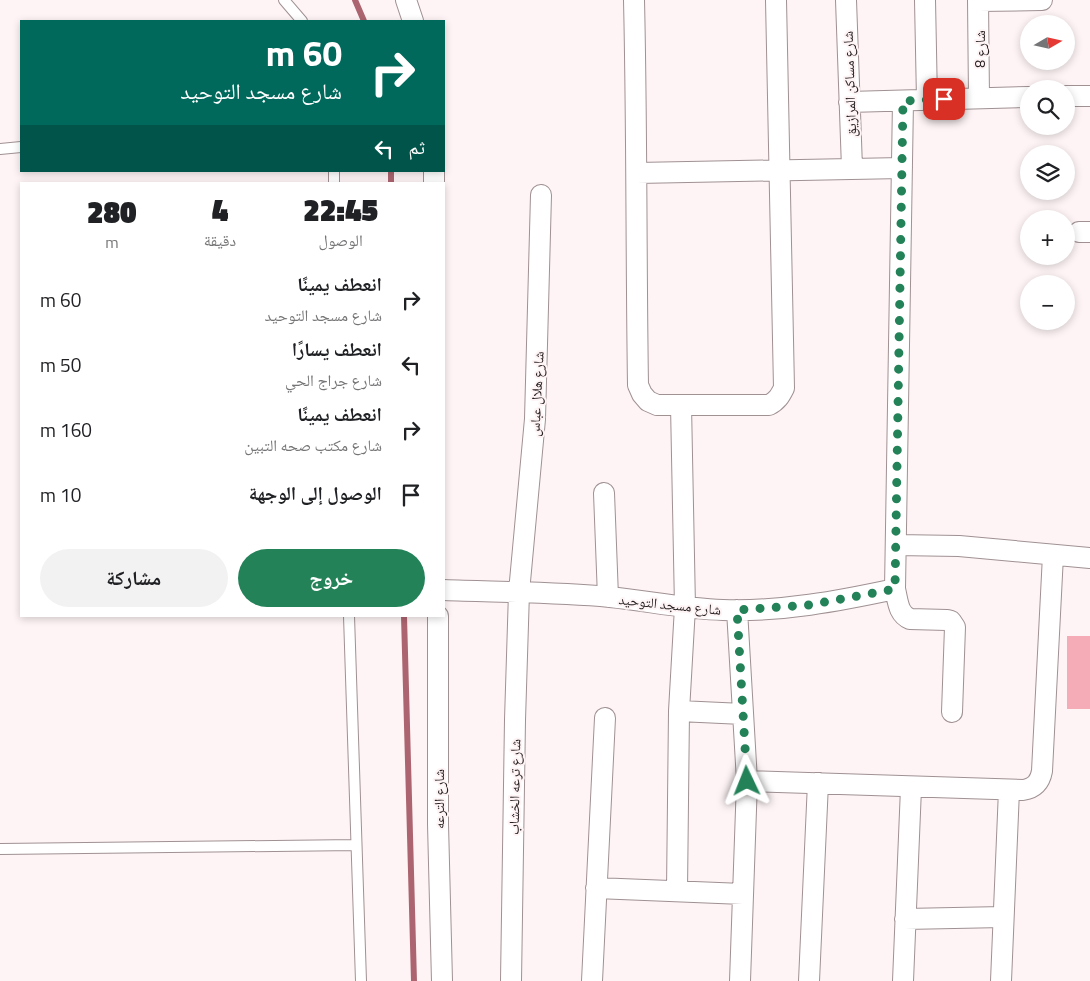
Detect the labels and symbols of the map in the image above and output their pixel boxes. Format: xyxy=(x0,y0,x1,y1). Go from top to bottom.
north arrow xyxy=(1020,15,1075,70)
street label: شارع 8 xyxy=(969,30,990,68)
street label: شارع مساكن المرازيق xyxy=(837,31,861,137)
pin xyxy=(923,78,965,120)
street label: شارع هلال عباس xyxy=(523,351,549,437)
street label: شارع مسجد التوحيد xyxy=(618,588,722,620)
street label: شارع ترعه الخشاب xyxy=(503,739,525,835)
position arrow xyxy=(720,754,772,806)
street label: شارع الترعه xyxy=(428,769,449,829)

